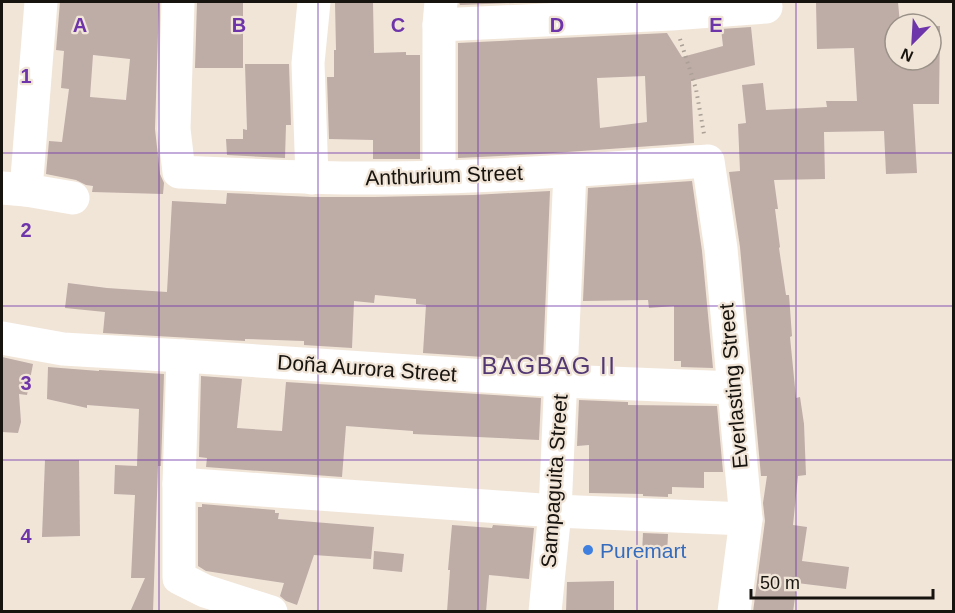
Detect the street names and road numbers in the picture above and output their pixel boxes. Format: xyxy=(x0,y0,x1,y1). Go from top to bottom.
street label: Anthurium Street xyxy=(365,161,523,189)
street label: Everlasting Street xyxy=(714,302,752,470)
street label: Doña Aurora Street xyxy=(277,350,458,386)
street label: Sampaguita Street xyxy=(536,393,572,569)

